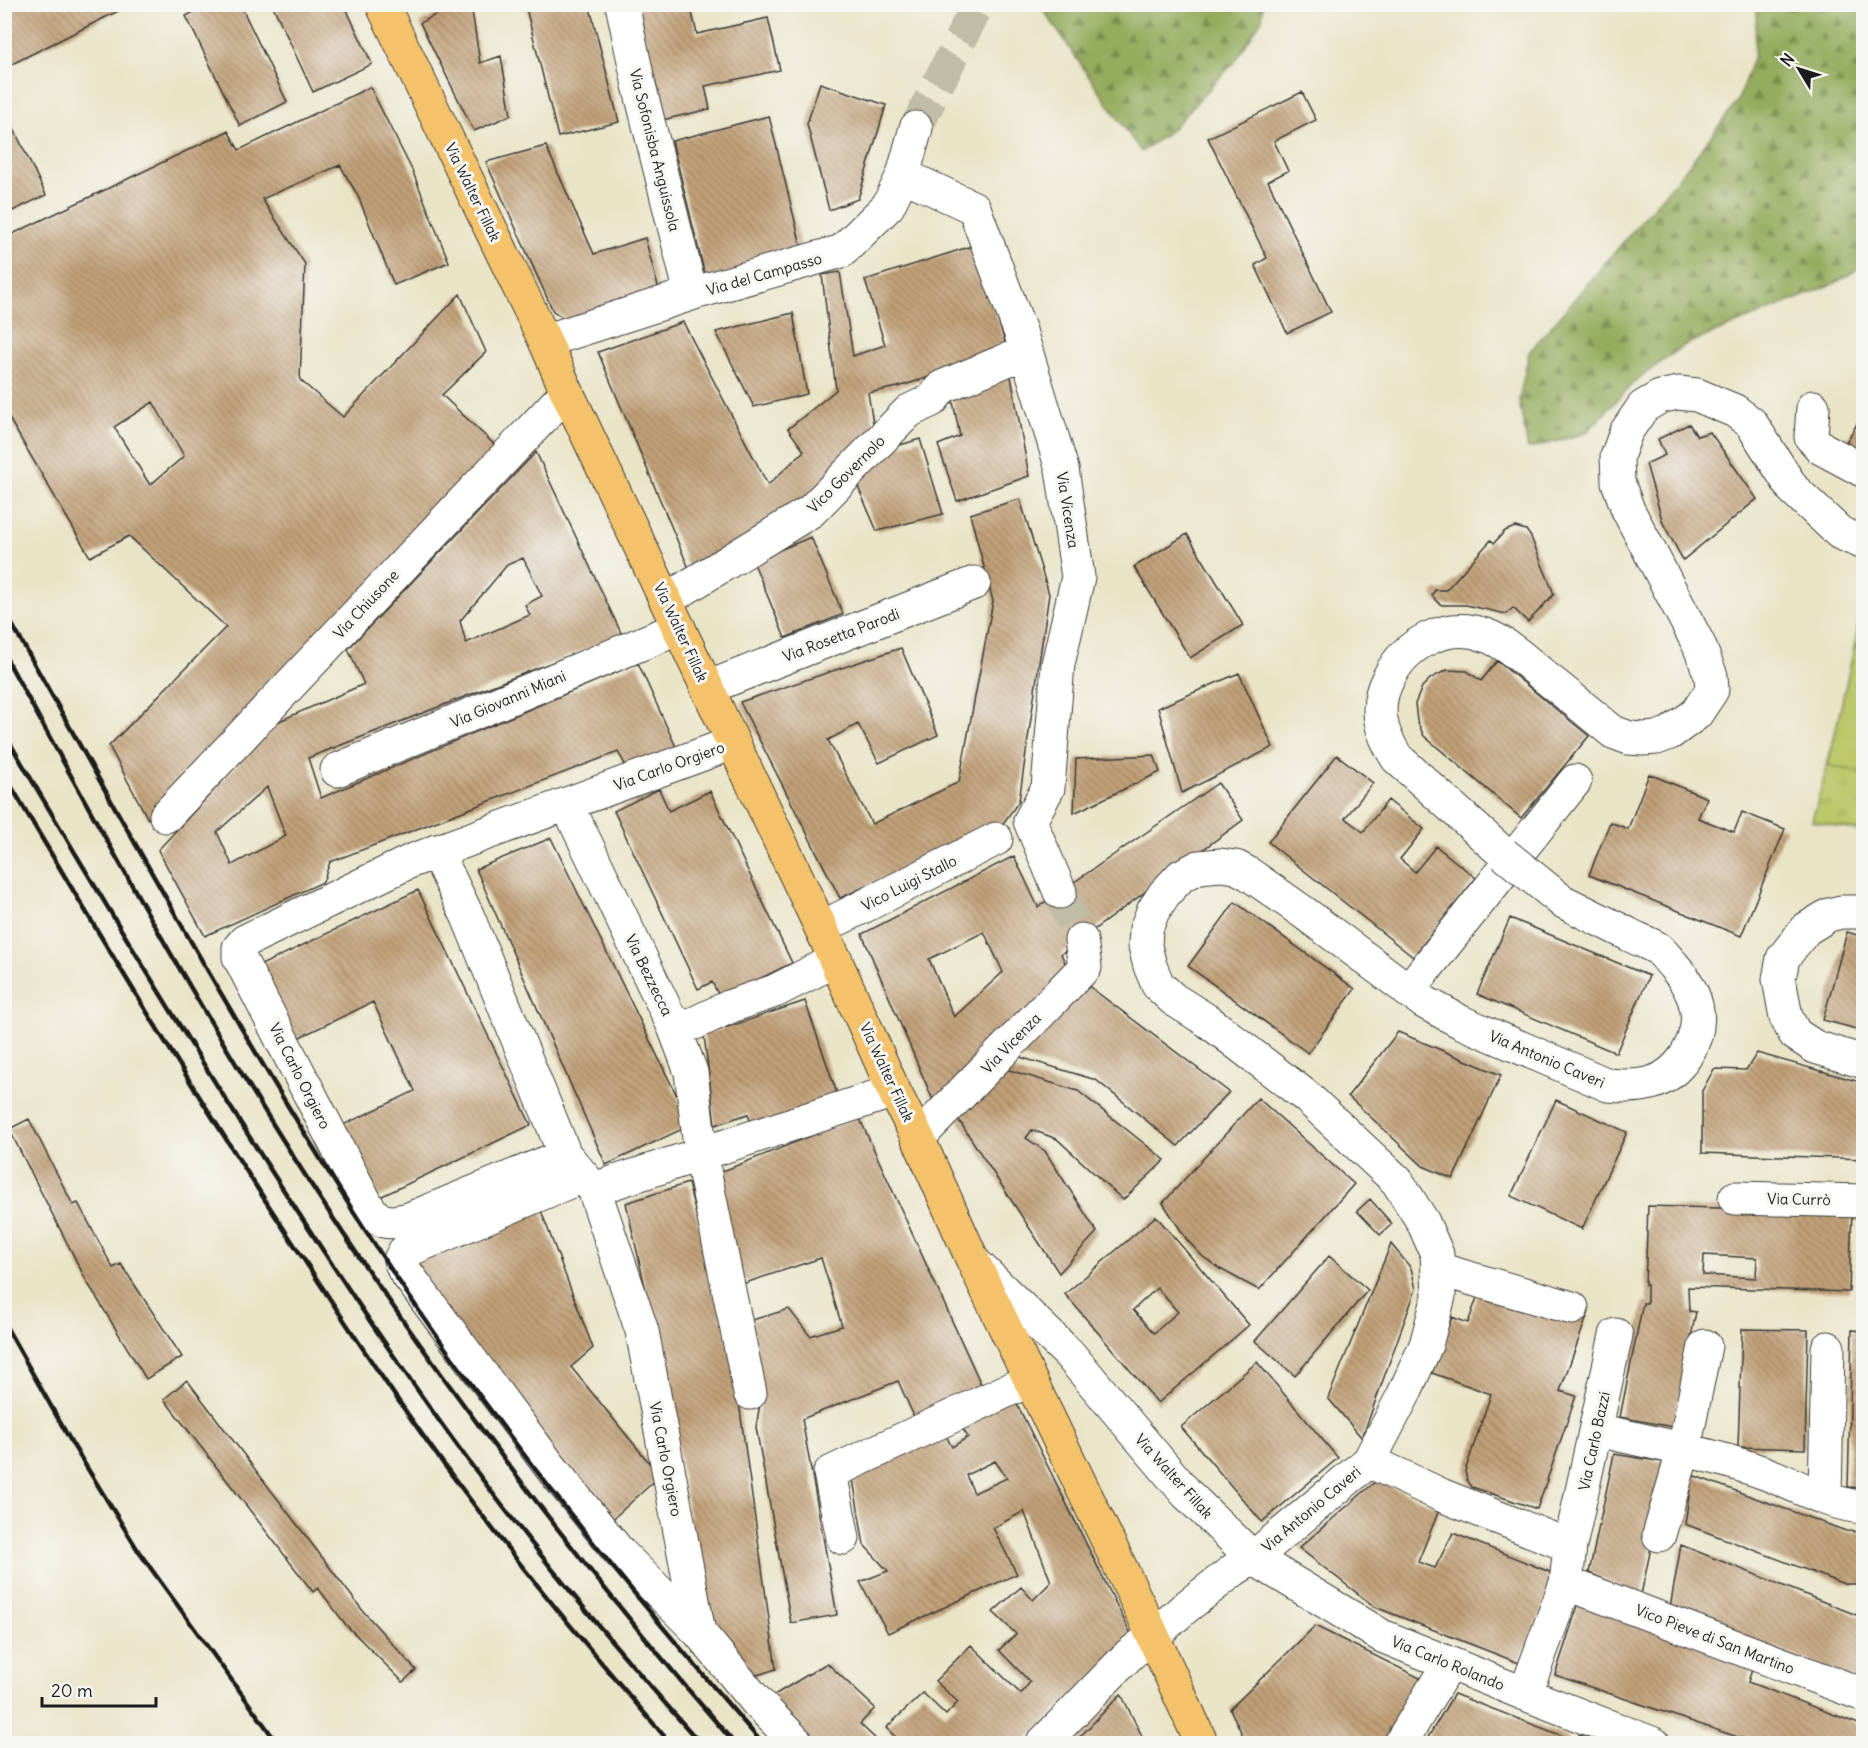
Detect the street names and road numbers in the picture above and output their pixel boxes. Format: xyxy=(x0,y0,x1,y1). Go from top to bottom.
street label: Via Sofonisba Anguissola xyxy=(626,67,684,234)
street label: Via Walter Fillak xyxy=(441,140,505,245)
street label: Via del Campasso xyxy=(704,248,824,300)
street label: Vico Governolo xyxy=(803,431,889,517)
street label: Via Vicenza xyxy=(1053,470,1084,550)
street label: Via Chiusone xyxy=(329,566,403,642)
street label: Via Walter Fillak xyxy=(650,579,712,685)
street label: Via Rosetta Parodi xyxy=(780,604,902,666)
street label: Via Giovanni Miani xyxy=(447,666,569,732)
street label: Via Carlo Orgiero xyxy=(611,737,727,795)
street label: Vico Luigi Stallo xyxy=(858,851,960,915)
street label: Via Bezzecca xyxy=(621,931,677,1019)
street label: Via Vicenza xyxy=(977,1008,1045,1077)
street label: Via Walter Fillak xyxy=(856,1019,918,1125)
street label: Via Carlo Orgiero xyxy=(265,1020,335,1132)
street label: Via Antonio Caveri xyxy=(1486,1026,1608,1092)
street label: Via Currò xyxy=(1767,1189,1831,1209)
street label: Via Carlo Bazzi xyxy=(1574,1390,1614,1492)
street label: Via Carlo Orgiero xyxy=(646,1400,686,1518)
street label: Via Walter Fillak xyxy=(1131,1430,1217,1523)
street label: Via Antonio Caveri xyxy=(1257,1462,1365,1556)
street label: Vico Pieve di San Martino xyxy=(1633,1600,1797,1678)
street label: Via Carlo Rolando xyxy=(1389,1632,1507,1694)

